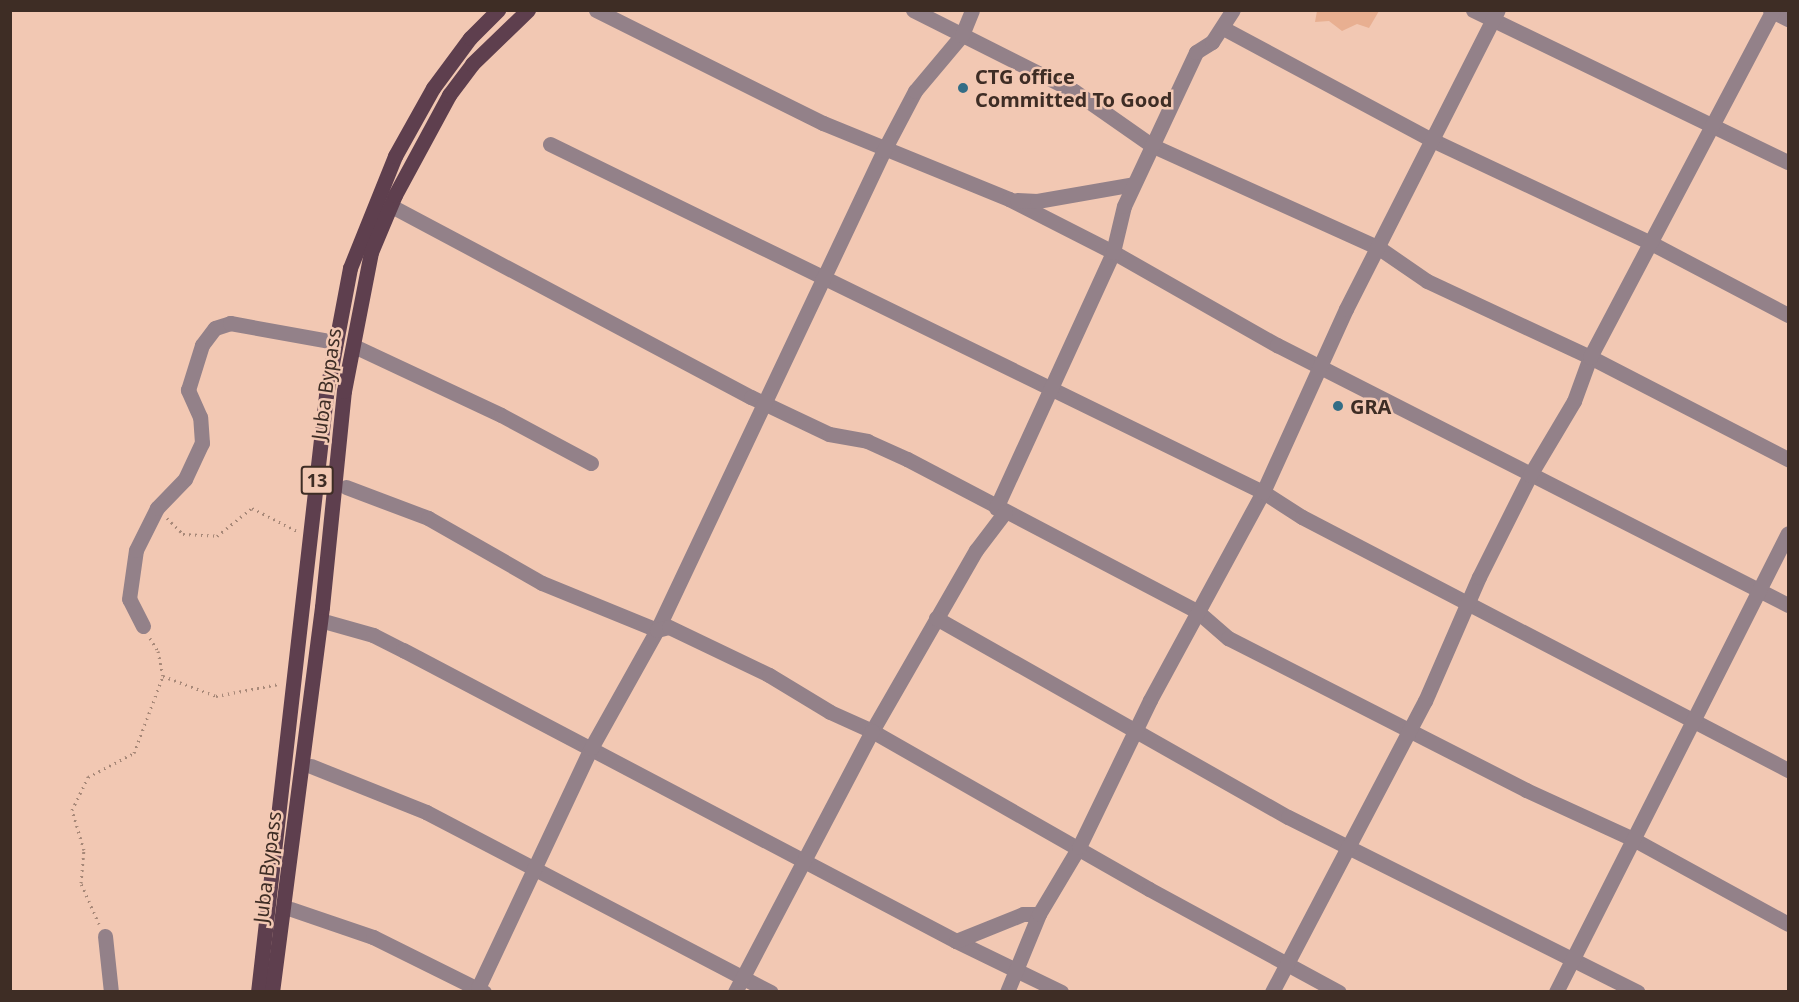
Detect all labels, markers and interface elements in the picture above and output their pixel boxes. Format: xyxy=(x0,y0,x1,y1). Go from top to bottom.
place label: CTG office Committed To Good xyxy=(975,64,1172,111)
marker: CTG office Committed To Good xyxy=(956,81,970,95)
street label: Juba Bypass xyxy=(306,327,346,441)
place label: GRA xyxy=(1350,394,1391,418)
marker: GRA xyxy=(1331,399,1345,413)
road number: 13 xyxy=(300,465,334,495)
street label: Juba Bypass xyxy=(248,810,286,924)

